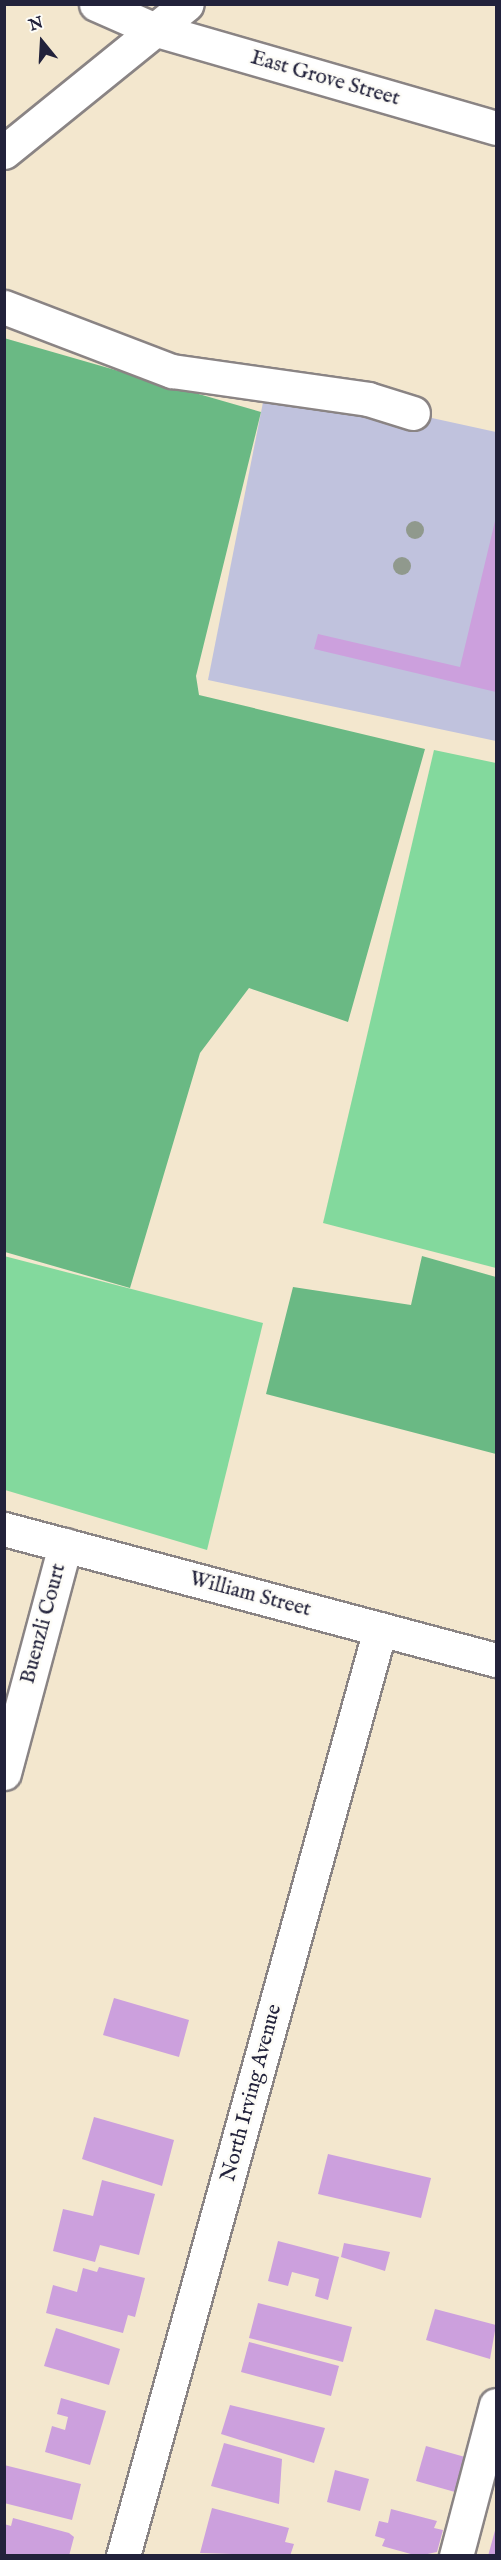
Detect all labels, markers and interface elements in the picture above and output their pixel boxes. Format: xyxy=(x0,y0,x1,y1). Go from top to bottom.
north arrow xyxy=(12,12,72,72)
text: N xyxy=(27,13,46,37)
street label: East Grove Street xyxy=(248,46,402,112)
street label: Buenzli Court xyxy=(16,1561,72,1687)
street label: William Street xyxy=(186,1567,314,1623)
street label: North Irving Avenue xyxy=(216,2002,288,2184)

